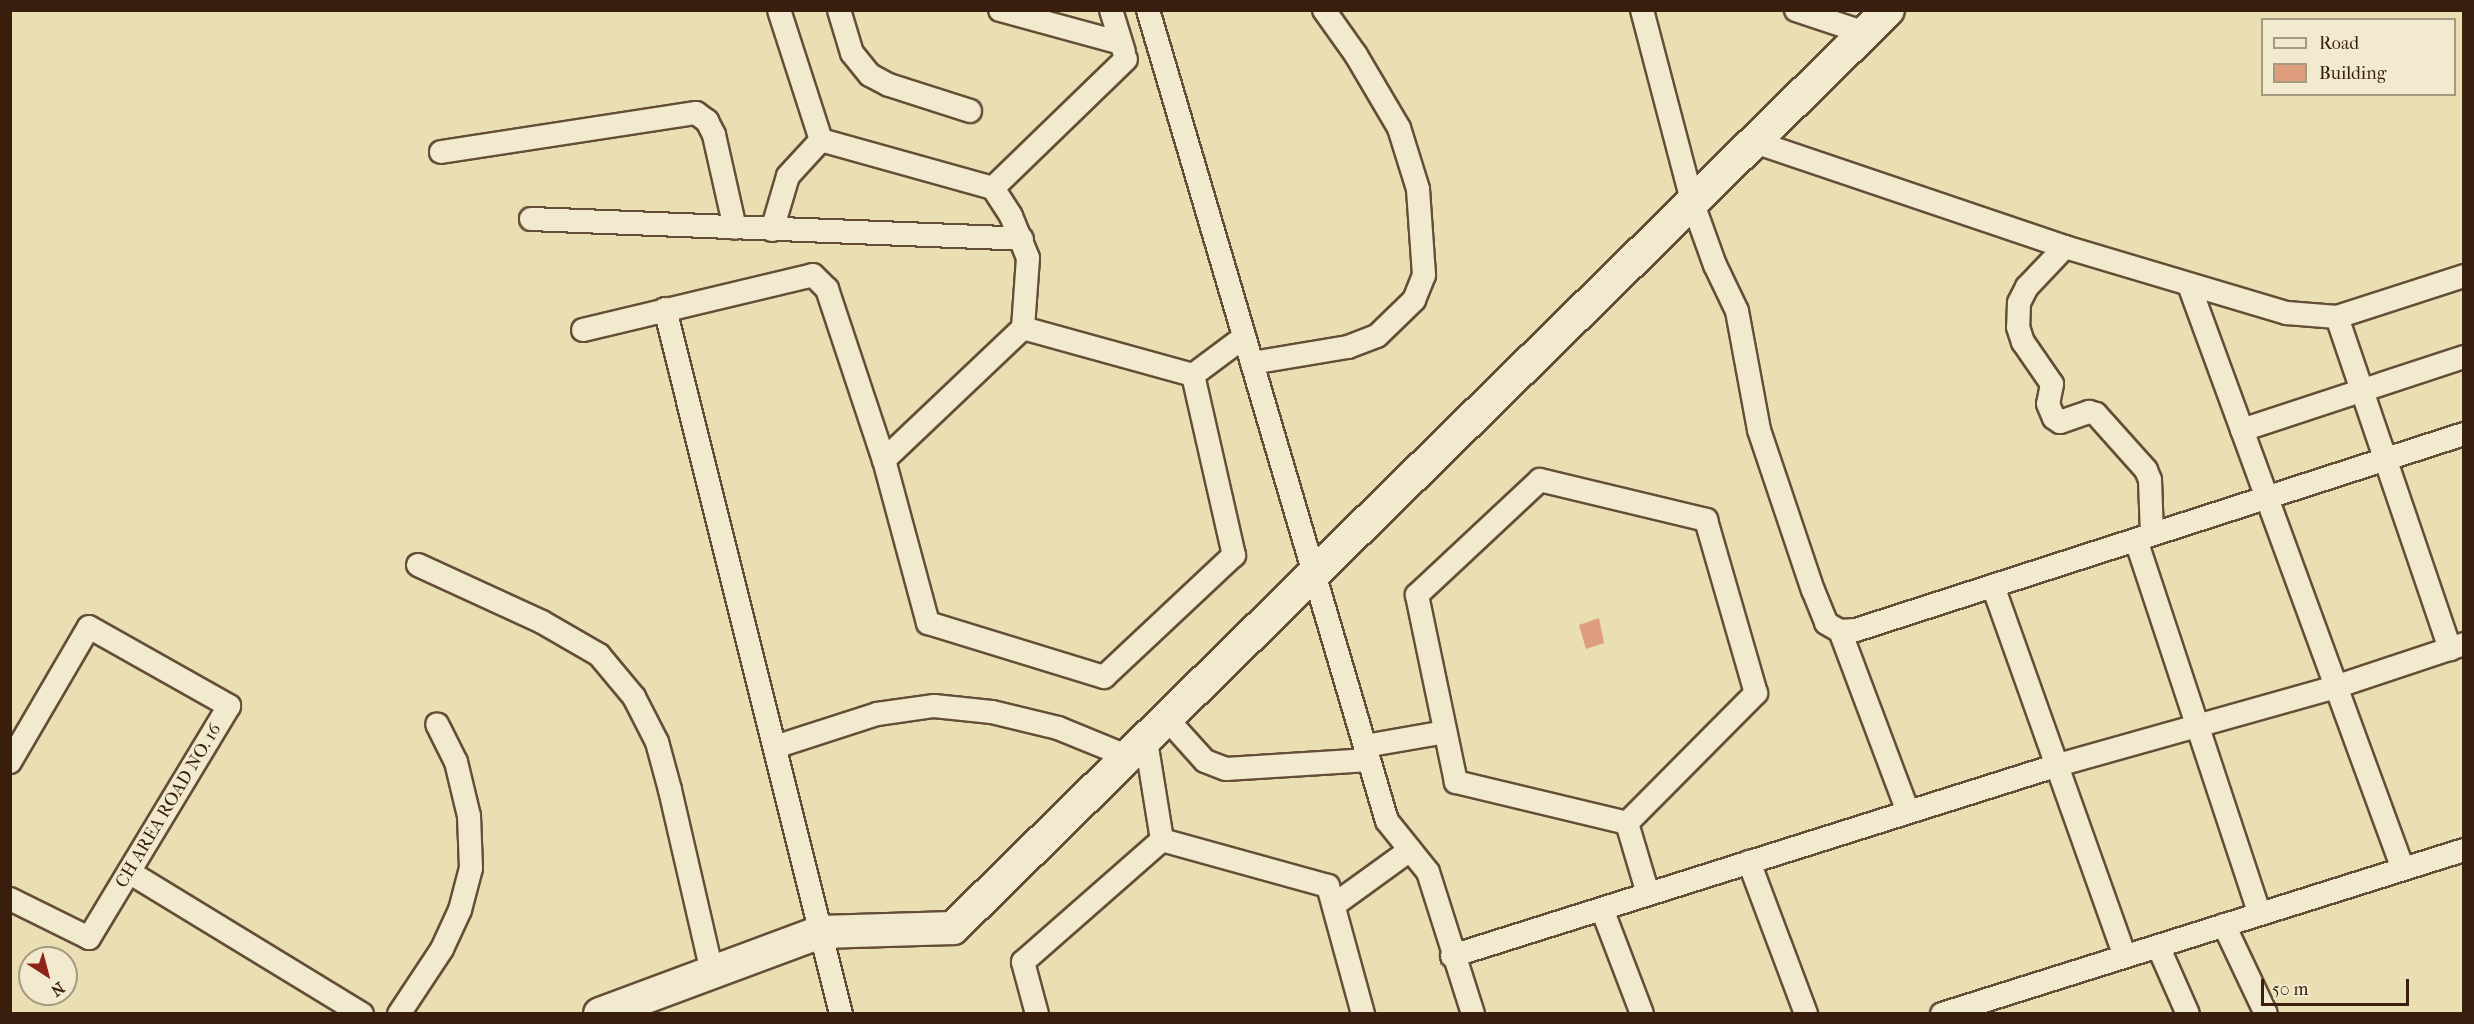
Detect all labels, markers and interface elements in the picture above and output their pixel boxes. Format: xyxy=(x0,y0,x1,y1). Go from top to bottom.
legend xyxy=(2261,18,2456,96)
text: Road xyxy=(2319,33,2359,54)
text: Building xyxy=(2319,63,2386,84)
street label: CH AREA ROAD NO. 16 xyxy=(111,720,227,892)
north arrow xyxy=(18,946,78,1006)
scale bar xyxy=(2264,967,2412,1005)
text: N xyxy=(47,978,68,1001)
text: 50 m xyxy=(2272,979,2308,1000)

